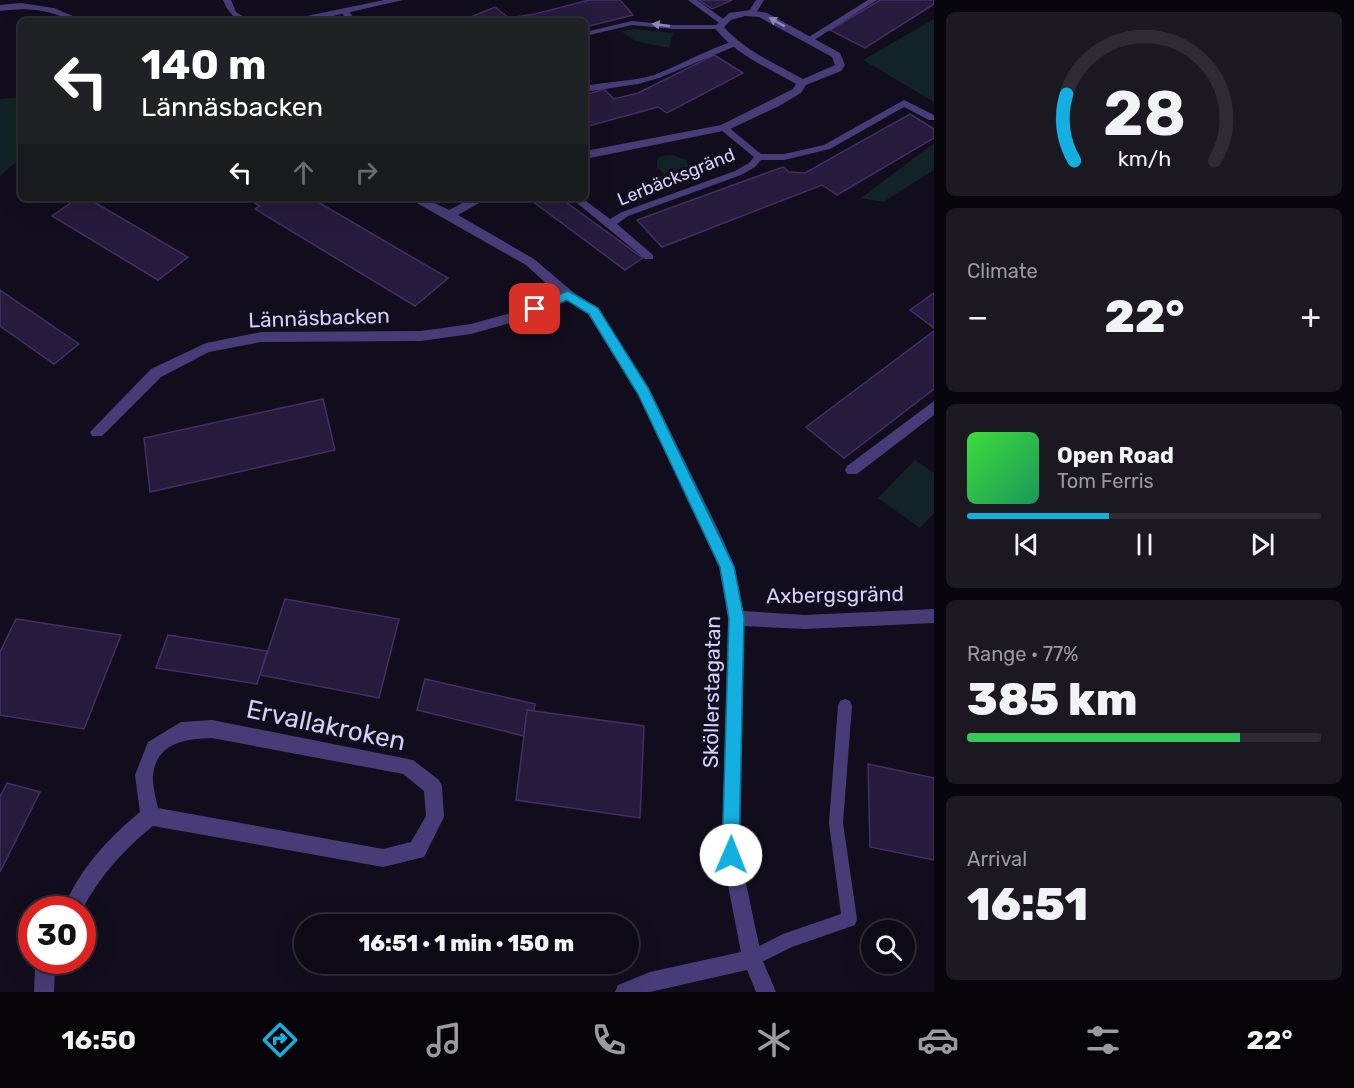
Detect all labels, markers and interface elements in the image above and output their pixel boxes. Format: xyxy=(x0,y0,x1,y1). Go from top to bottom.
one-way arrow xyxy=(768,17,785,27)
one-way arrow xyxy=(651,20,670,30)
text: 140 m xyxy=(141,40,267,90)
icon: left xyxy=(42,42,120,120)
text: 28 xyxy=(1103,77,1185,151)
text: Lännäsbacken xyxy=(141,91,323,123)
street label: Lerbäcksgränd xyxy=(614,143,738,211)
text: km/h xyxy=(1117,146,1171,171)
icon: left xyxy=(224,156,257,189)
icon: ahead xyxy=(287,156,320,189)
icon: right xyxy=(350,156,383,189)
text: Climate xyxy=(967,259,1038,283)
pin xyxy=(509,283,560,334)
text: 22° xyxy=(1105,290,1184,343)
icon: arrive xyxy=(518,292,551,325)
text: − xyxy=(967,297,988,336)
text: + xyxy=(1300,297,1321,336)
street label: Lännäsbacken xyxy=(248,303,390,332)
text: Open Road xyxy=(1057,442,1174,469)
text: Tom Ferris xyxy=(1057,469,1154,493)
icon: previous xyxy=(1010,528,1043,561)
icon: pause xyxy=(1128,528,1161,561)
icon: next xyxy=(1246,528,1279,561)
street label: Axbergsgränd xyxy=(766,581,904,608)
street label: Sköllerstagatan xyxy=(698,616,725,768)
text: Range · 77% xyxy=(967,642,1079,666)
text: 385 km xyxy=(967,673,1137,726)
street label: Ervallakroken xyxy=(243,693,408,757)
position arrow xyxy=(699,823,763,887)
text: Arrival xyxy=(967,847,1027,871)
text: 16:51 xyxy=(967,878,1088,931)
speed limit sign: 30 xyxy=(18,896,96,974)
map controls xyxy=(861,920,915,974)
button: search xyxy=(861,920,915,974)
text: 16:51 · 1 min · 150 m xyxy=(359,930,574,957)
icon: directions xyxy=(259,1019,301,1061)
icon: music xyxy=(423,1019,465,1061)
icon: phone xyxy=(588,1019,630,1061)
icon: climate xyxy=(753,1019,795,1061)
icon: car xyxy=(917,1019,959,1061)
icon: filters xyxy=(1082,1019,1124,1061)
text: 16:50 xyxy=(61,1024,136,1056)
text: 22° xyxy=(1246,1024,1293,1056)

